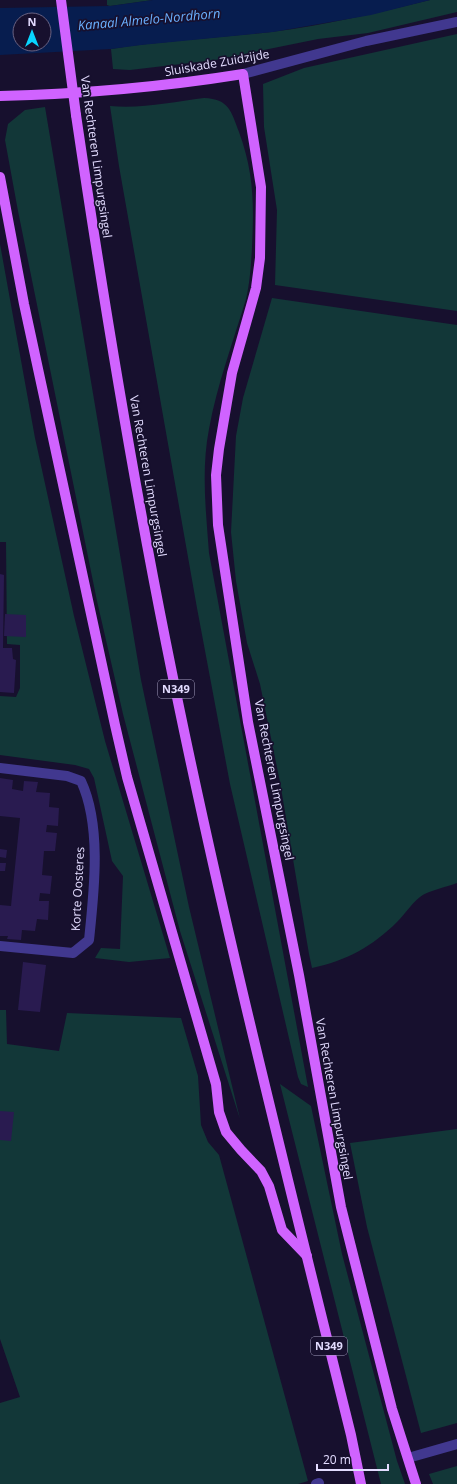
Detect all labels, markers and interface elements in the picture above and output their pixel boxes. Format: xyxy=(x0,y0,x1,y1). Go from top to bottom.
water label: Kanaal Almelo-Nordhorn xyxy=(77,4,221,34)
north arrow xyxy=(12,12,52,52)
text: N xyxy=(28,14,36,29)
street label: Sluiskade Zuidzijde xyxy=(163,45,271,80)
street label: Van Rechteren Limpurgsingel xyxy=(77,75,116,239)
street label: Van Rechteren Limpurgsingel xyxy=(126,394,171,558)
road number: N349 xyxy=(158,680,194,698)
street label: Van Rechteren Limpurgsingel xyxy=(251,698,298,862)
street label: Korte Oosteres xyxy=(67,846,88,931)
street label: Van Rechteren Limpurgsingel xyxy=(312,1017,357,1181)
road number: N349 xyxy=(311,1337,347,1355)
scale bar xyxy=(317,1446,388,1472)
text: 20 m xyxy=(323,1451,351,1468)

